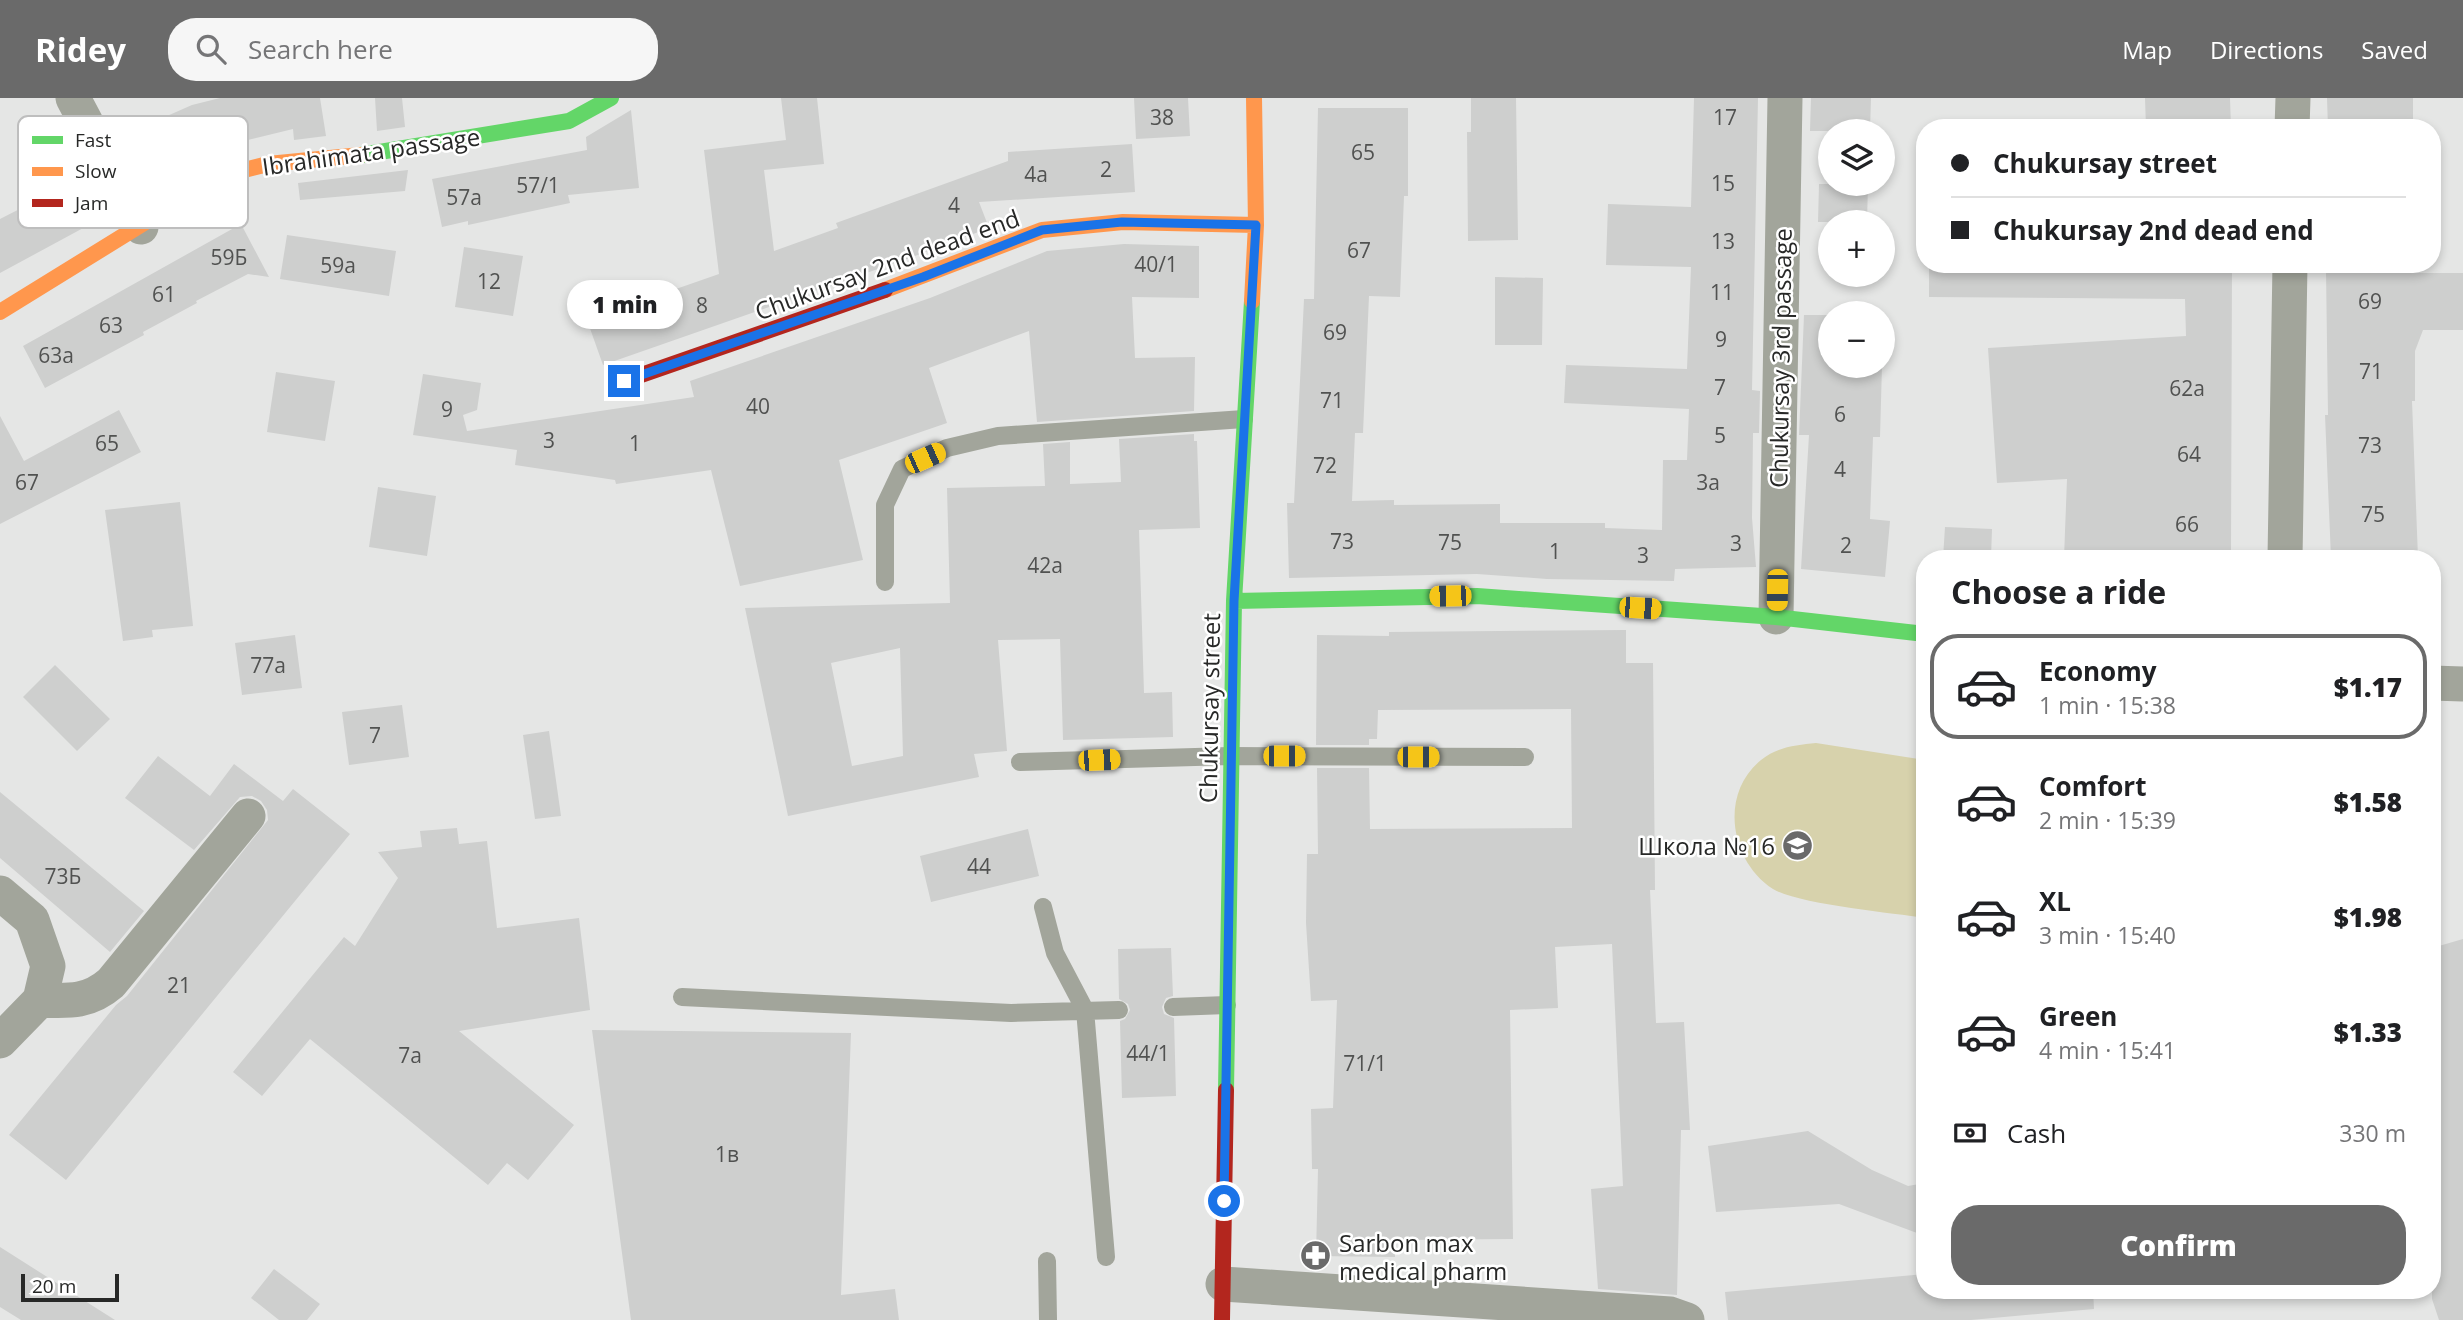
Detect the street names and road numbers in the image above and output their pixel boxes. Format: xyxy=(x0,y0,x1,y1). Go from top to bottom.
street label: Ibrahimаta passage xyxy=(260,119,482,183)
street label: Chukursay 2nd dead end xyxy=(750,201,1024,327)
street label: Chukursay 3rd passage xyxy=(1761,228,1799,488)
street label: Chukursay street xyxy=(1191,613,1227,803)

